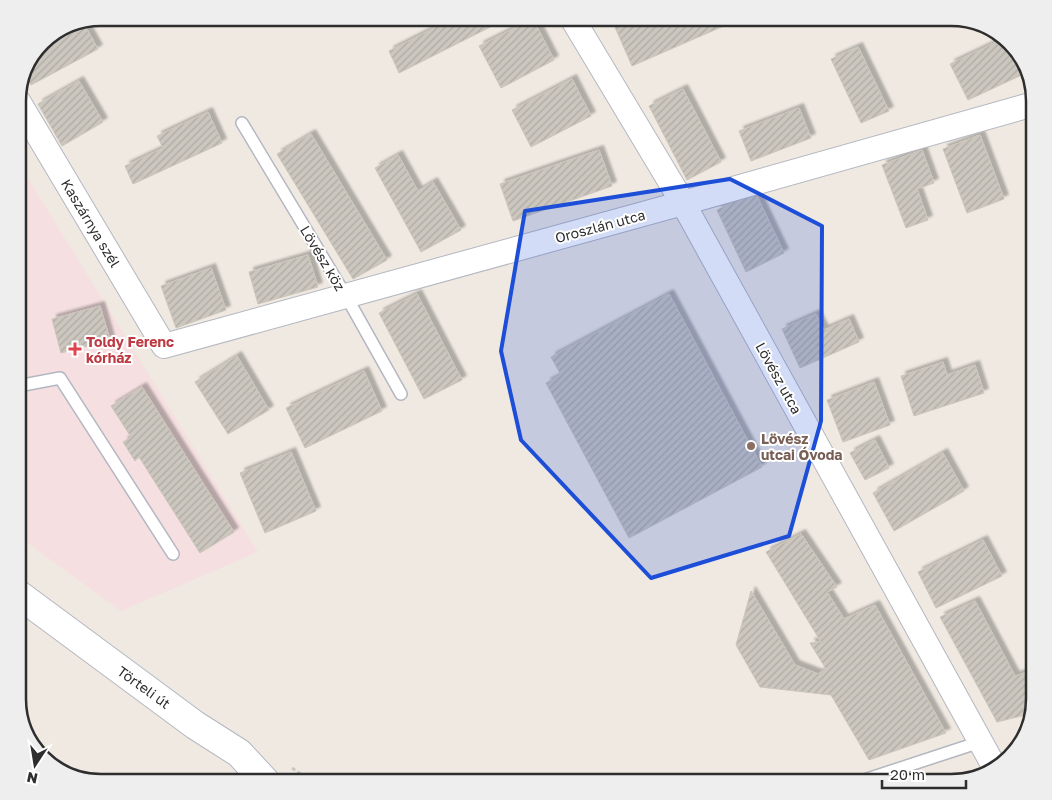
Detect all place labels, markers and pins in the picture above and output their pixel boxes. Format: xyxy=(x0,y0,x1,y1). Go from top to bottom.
place label: Toldy Ferenc kórház xyxy=(86,333,174,366)
marker: Toldy Ferenc kórház xyxy=(68,342,82,356)
place label: Lövész utcai Óvoda xyxy=(761,430,842,463)
marker: Lövész utcai Óvoda xyxy=(745,440,757,452)

